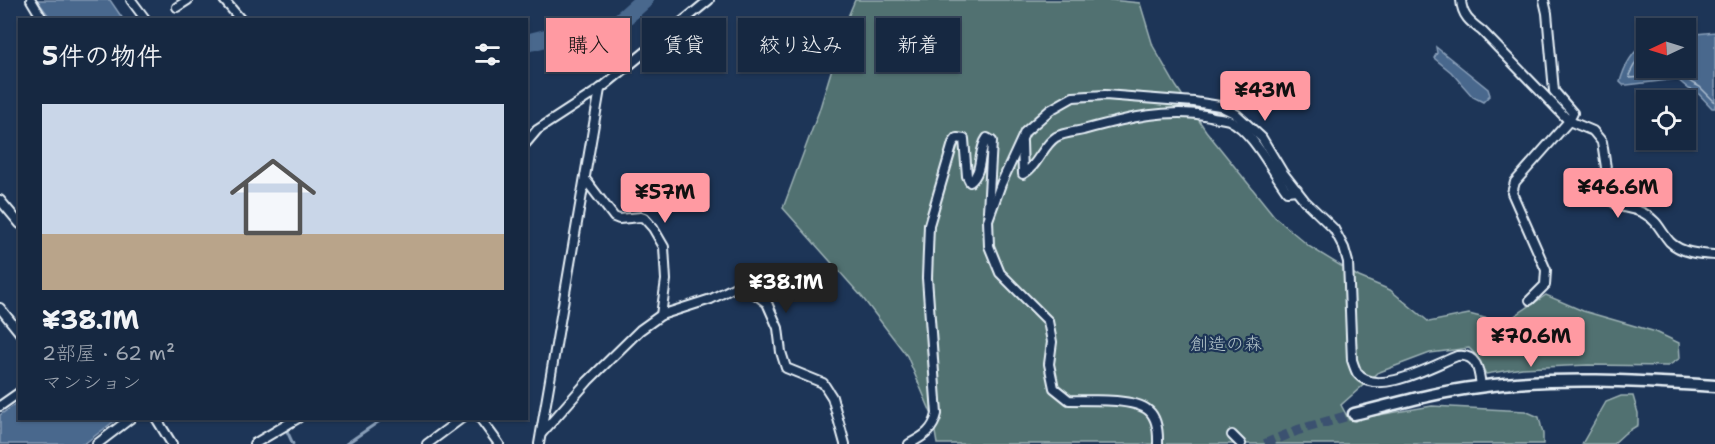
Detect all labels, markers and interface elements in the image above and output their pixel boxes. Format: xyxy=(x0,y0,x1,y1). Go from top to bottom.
chip: 購入 xyxy=(546,18,630,72)
chip: 賃貸 xyxy=(642,18,726,72)
chip: 絞り込み xyxy=(738,18,864,72)
chip: 新着 xyxy=(876,18,960,72)
north arrow xyxy=(1636,18,1696,78)
map controls xyxy=(1636,18,1696,150)
text: 5件の物件 xyxy=(42,38,162,73)
icon: filters xyxy=(471,38,504,71)
pin: ¥43M xyxy=(1229,71,1301,122)
text: ¥43M xyxy=(1234,77,1296,103)
button: locate xyxy=(1636,90,1696,150)
icon: home xyxy=(219,143,327,251)
pin: ¥46.6M xyxy=(1569,168,1667,219)
pin: ¥57M xyxy=(629,173,701,224)
text: ¥46.6M xyxy=(1577,174,1659,200)
text: ¥57M xyxy=(635,179,695,205)
pin: ¥38.1M xyxy=(737,263,835,314)
text: ¥38.1M xyxy=(749,269,823,295)
text: ¥38.1M xyxy=(42,302,139,337)
pin: ¥70.6M xyxy=(1482,317,1580,368)
text: ¥70.6M xyxy=(1491,323,1571,349)
park label: 創造の森 xyxy=(1190,332,1262,356)
text: 2部屋 · 62 m² xyxy=(42,340,175,366)
text: マンション xyxy=(42,369,141,395)

